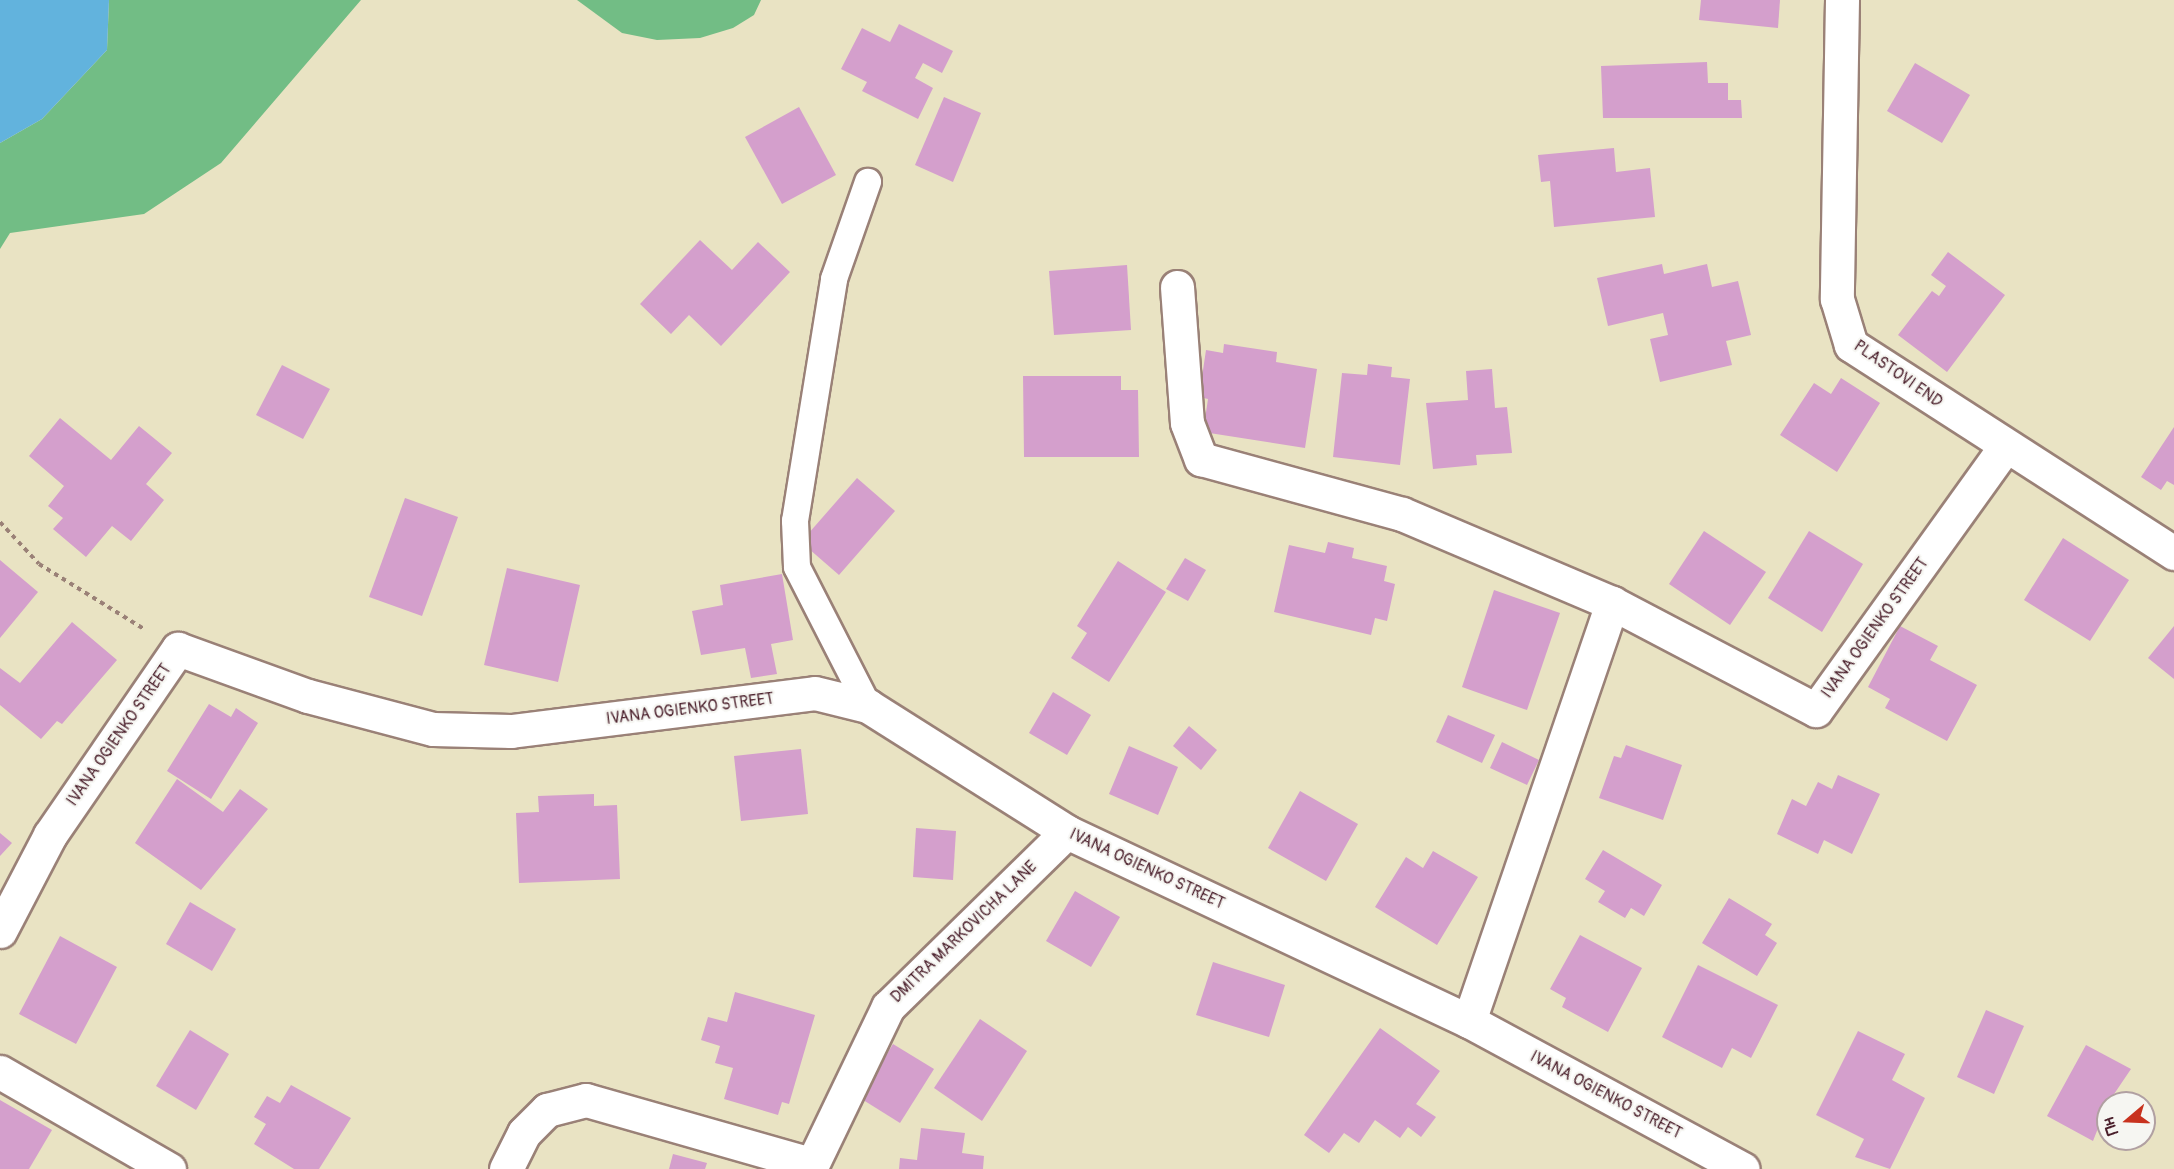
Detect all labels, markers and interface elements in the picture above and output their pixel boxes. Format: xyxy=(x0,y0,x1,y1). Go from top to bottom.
street label: PLASTOVI END xyxy=(1850,336,1946,412)
street label: IVANA OGIENKO STREET xyxy=(1818,554,1932,702)
street label: IVANA OGIENKO STREET xyxy=(63,660,175,810)
street label: IVANA OGIENKO STREET xyxy=(605,689,775,729)
street label: IVANA OGIENKO STREET xyxy=(1066,825,1228,913)
street label: DMITRA MARKOVICHA LANE xyxy=(887,857,1041,1007)
street label: IVANA OGIENKO STREET xyxy=(1527,1047,1685,1143)
north arrow xyxy=(2096,1091,2156,1151)
text: Пн xyxy=(2099,1115,2123,1138)

